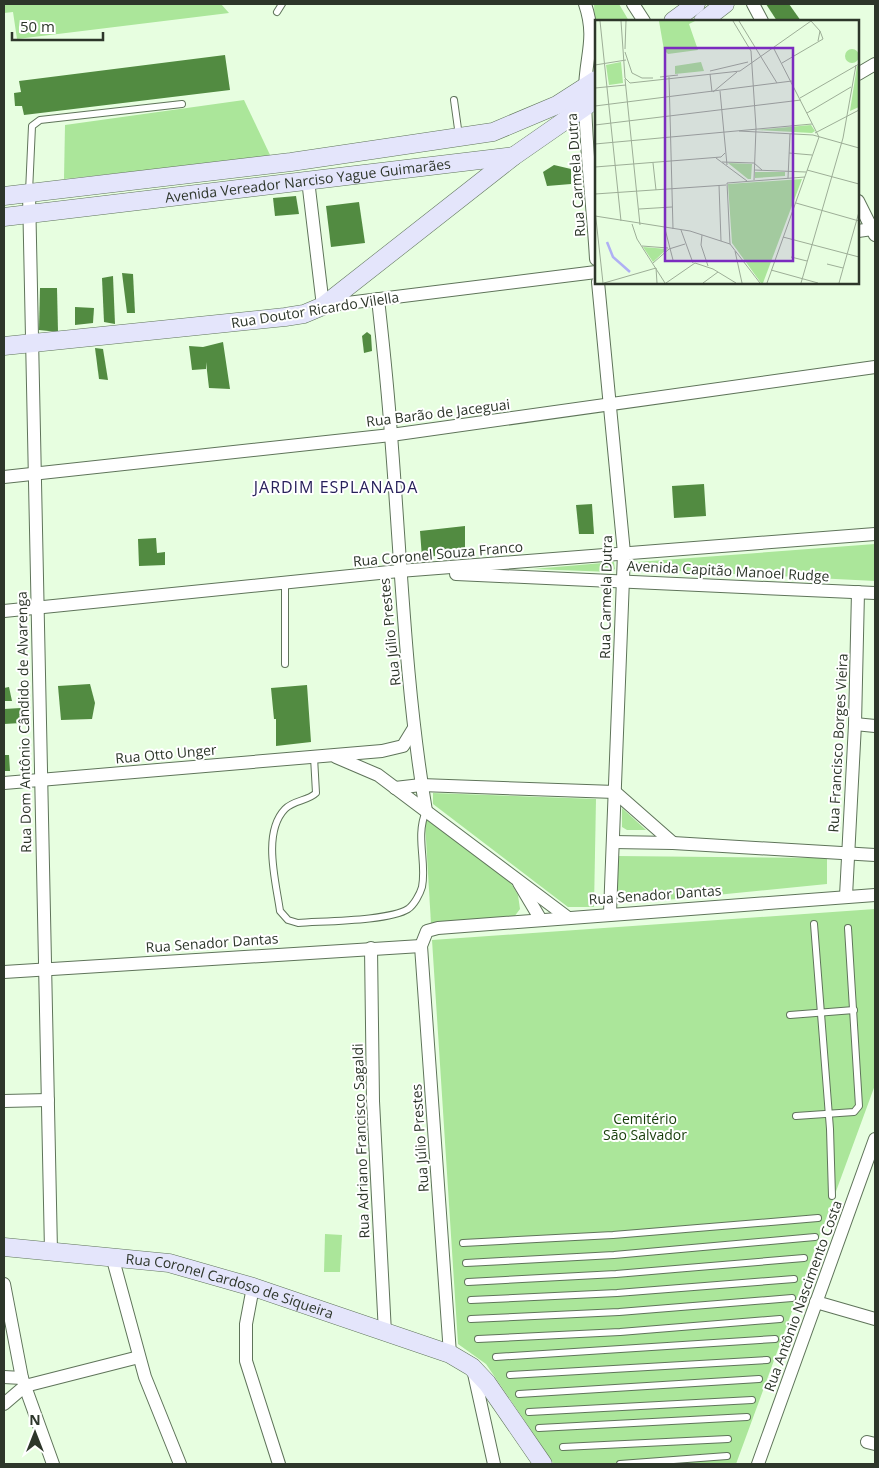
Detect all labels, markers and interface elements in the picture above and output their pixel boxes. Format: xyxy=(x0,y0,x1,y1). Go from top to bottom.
scale bar xyxy=(12,10,104,42)
text: 50 m xyxy=(20,16,55,36)
inset map xyxy=(595,20,859,284)
street label: Rua Carmela Dutra xyxy=(562,113,589,238)
street label: Avenida Vereador Narciso Yague Guimarães xyxy=(164,154,452,207)
street label: Rua Doutor Ricardo Vilella xyxy=(230,287,400,332)
street label: Rua Barão de Jaceguai xyxy=(365,394,511,431)
district label: JARDIM ESPLANADA xyxy=(252,476,418,498)
street label: Rua Carmela Dutra xyxy=(595,535,616,659)
street label: Rua Coronel Souza Franco xyxy=(352,537,524,570)
street label: Avenida Capitão Manoel Rudge xyxy=(626,556,830,585)
street label: Rua Júlio Prestes xyxy=(374,577,405,687)
street label: Rua Dom Antônio Cândido de Alvarenga xyxy=(12,591,35,853)
street label: Rua Francisco Borges Vieira xyxy=(823,653,852,833)
street label: Rua Otto Unger xyxy=(115,740,218,767)
street label: Rua Senador Dantas xyxy=(588,880,722,909)
street label: Rua Senador Dantas xyxy=(145,928,279,957)
street label: Rua Adriano Francisco Sagaldi xyxy=(348,1043,373,1239)
street label: Rua Júlio Prestes xyxy=(406,1083,433,1193)
park label: Cemitério São Salvador xyxy=(603,1109,687,1144)
street label: Rua Antônio Nascimento Costa xyxy=(759,1198,846,1394)
street label: Rua Coronel Cardoso de Siqueira xyxy=(125,1249,336,1323)
north arrow xyxy=(10,1408,60,1458)
text: N xyxy=(29,1410,41,1429)

